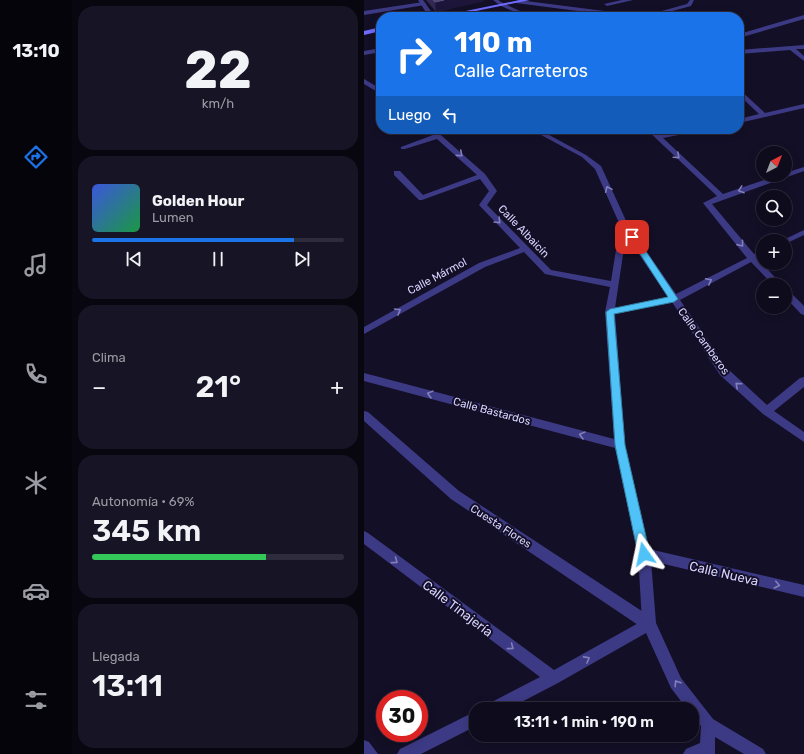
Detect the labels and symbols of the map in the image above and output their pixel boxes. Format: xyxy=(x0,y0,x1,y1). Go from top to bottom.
north arrow xyxy=(756,146,792,182)
one-way arrow xyxy=(455,150,462,157)
one-way arrow xyxy=(673,151,680,158)
one-way arrow xyxy=(605,186,613,194)
one-way arrow xyxy=(737,186,744,194)
street label: Calle Albaicín xyxy=(495,202,552,260)
one-way arrow xyxy=(493,216,501,224)
pin xyxy=(615,220,649,254)
one-way arrow xyxy=(736,240,743,247)
street label: Calle Mármol xyxy=(405,255,469,298)
one-way arrow xyxy=(704,279,712,286)
street label: Calle Camberos xyxy=(675,305,732,378)
one-way arrow xyxy=(394,309,401,316)
one-way arrow xyxy=(735,382,743,389)
one-way arrow xyxy=(427,390,434,399)
street label: Calle Bastardos xyxy=(452,395,532,428)
one-way arrow xyxy=(579,431,586,440)
street label: Cuesta Flores xyxy=(468,502,534,551)
position arrow xyxy=(623,533,665,575)
one-way arrow xyxy=(391,556,398,563)
street label: Calle Nueva xyxy=(688,558,760,589)
street label: Calle Tinajería xyxy=(420,577,496,640)
one-way arrow xyxy=(774,581,781,589)
one-way arrow xyxy=(506,642,513,649)
one-way arrow xyxy=(583,656,590,663)
one-way arrow xyxy=(675,681,682,688)
speed limit sign: 30 xyxy=(376,690,428,742)

